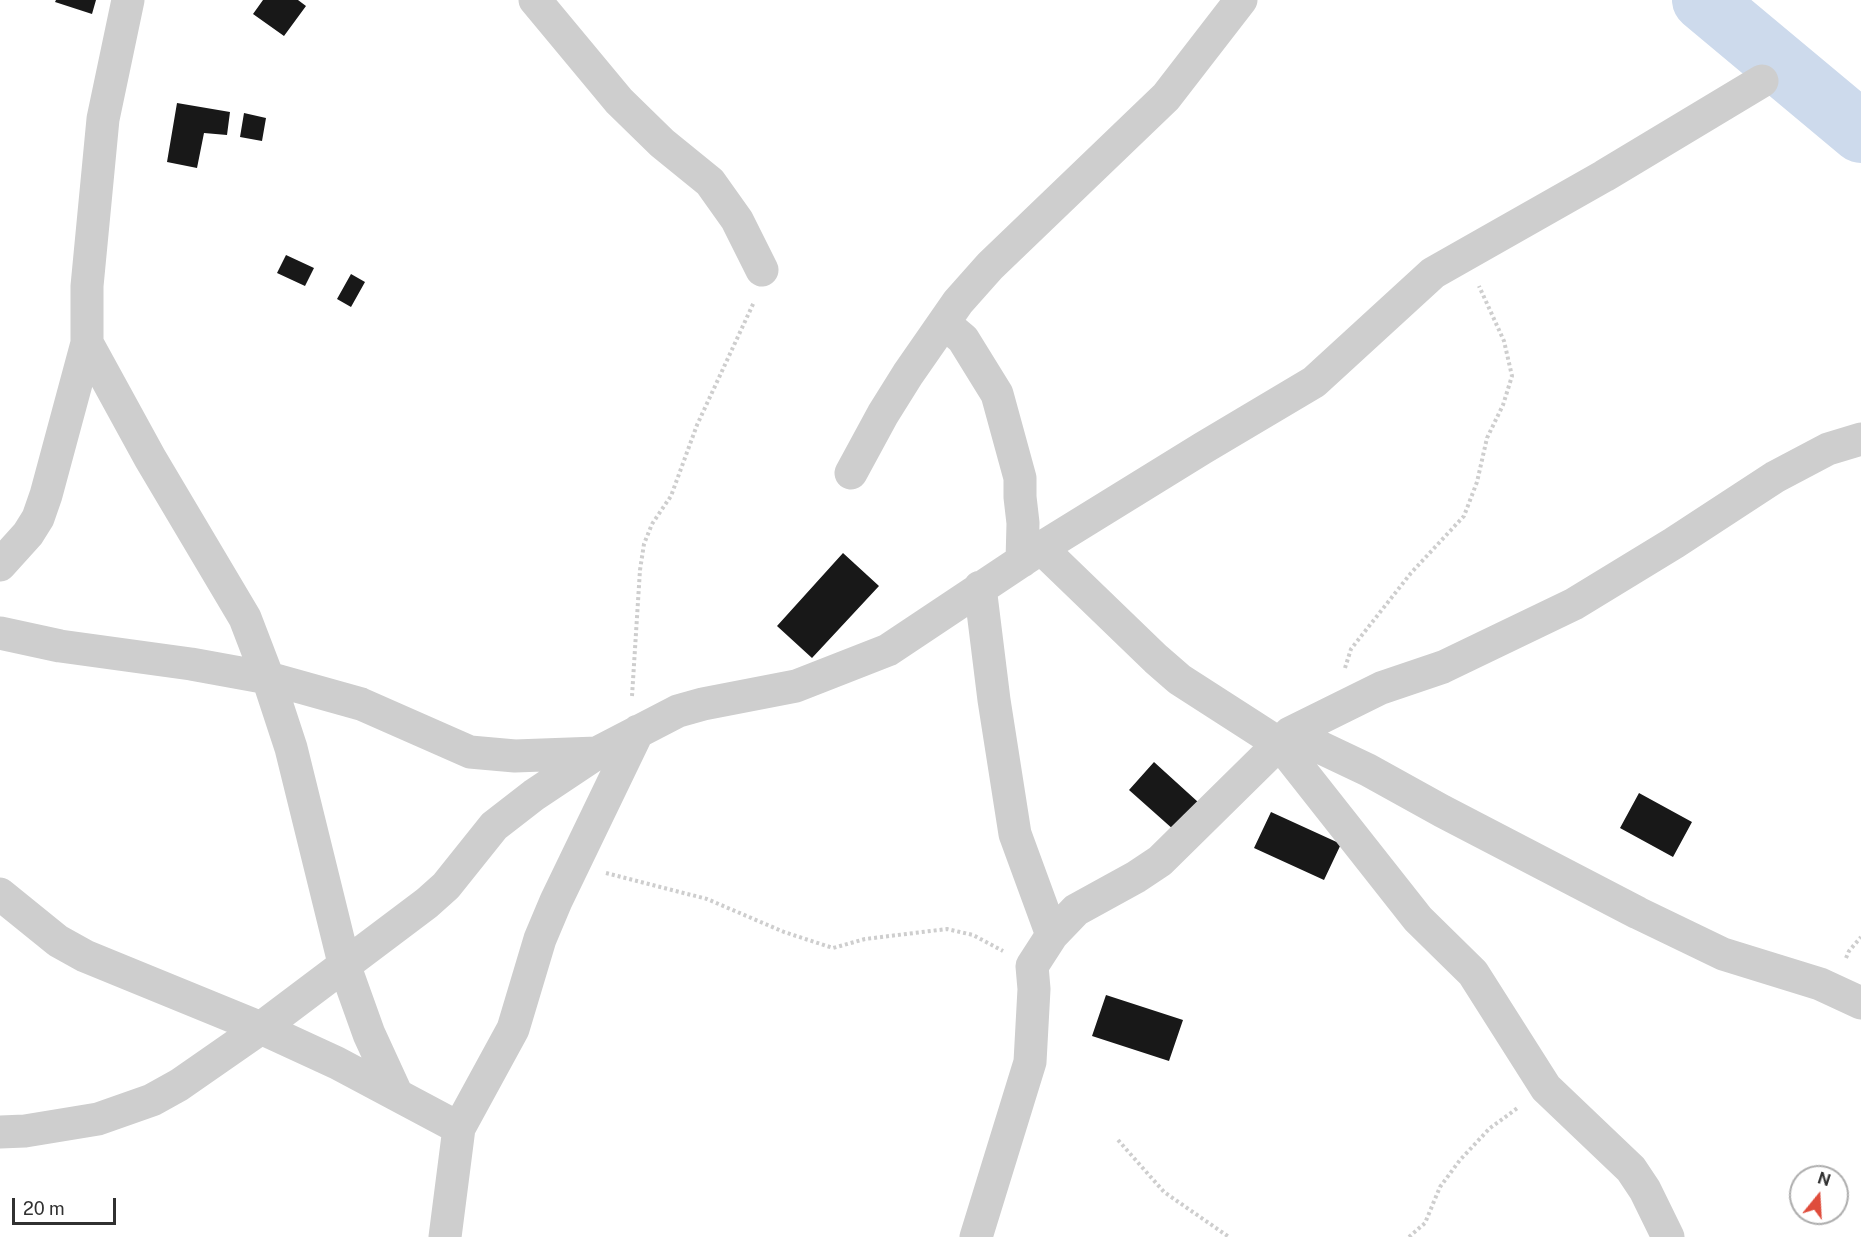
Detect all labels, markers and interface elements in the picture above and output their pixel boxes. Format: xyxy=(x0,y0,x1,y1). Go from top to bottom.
north arrow xyxy=(1789,1165,1849,1225)
text: N xyxy=(1815,1168,1833,1190)
scale bar xyxy=(15,1186,118,1224)
text: 20 m xyxy=(23,1198,65,1219)

